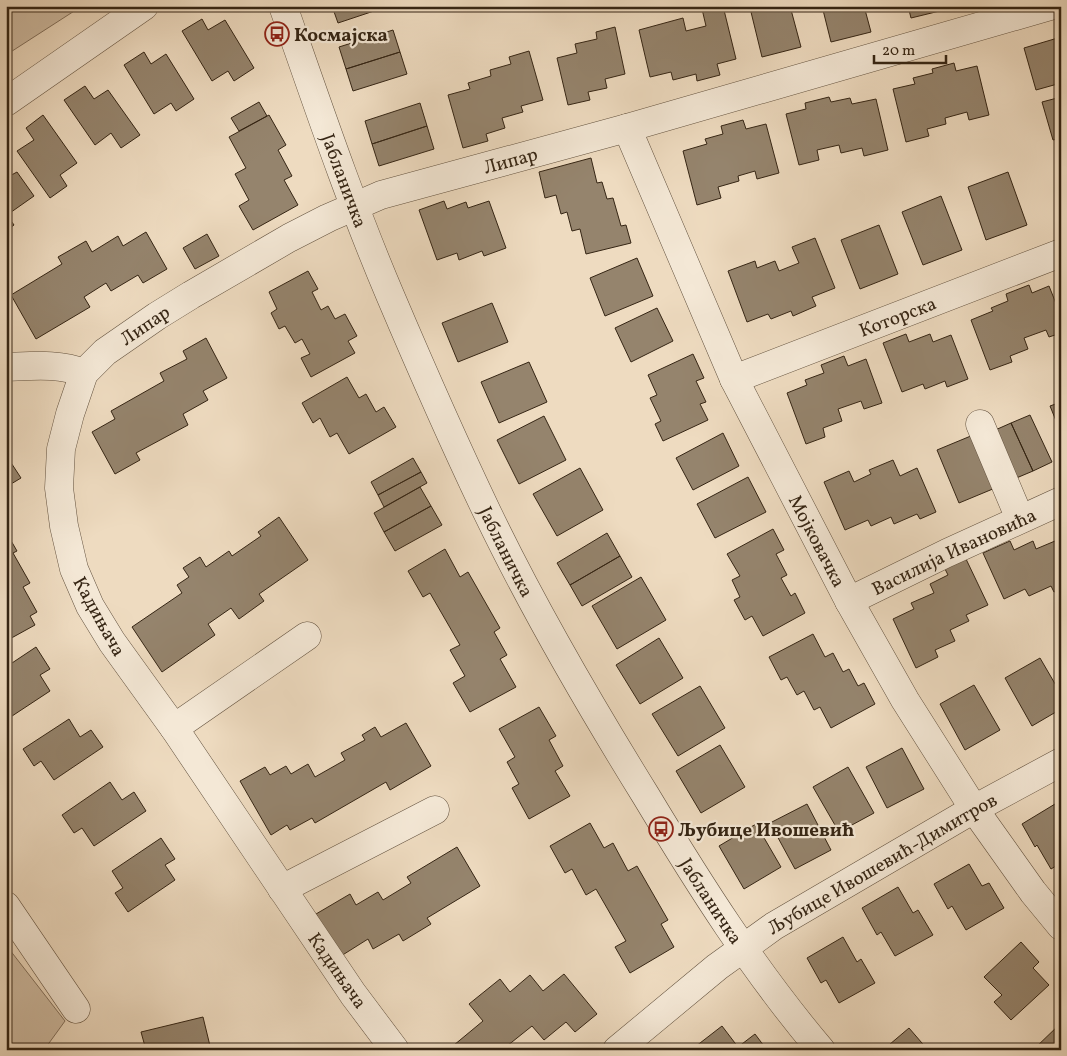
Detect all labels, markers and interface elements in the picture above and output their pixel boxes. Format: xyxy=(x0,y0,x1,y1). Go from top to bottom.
bus stop icon: Космајска xyxy=(264,21,290,47)
place label: Космајска xyxy=(294,23,388,49)
scale bar xyxy=(874,32,947,64)
text: 20 m xyxy=(882,41,915,62)
street label: Јабланичка xyxy=(314,130,372,232)
street label: Липар xyxy=(481,142,541,182)
street label: Которска xyxy=(856,291,940,345)
street label: Липар xyxy=(116,300,176,353)
street label: Мојковачка xyxy=(781,491,851,592)
street label: Јабланичка xyxy=(471,503,539,602)
street label: Василија Ивановића xyxy=(868,503,1041,603)
street label: Кадињача xyxy=(66,572,131,662)
street label: Љубице Ивошевић-Димитров xyxy=(763,788,1002,942)
bus stop icon: Љубице Ивошевић xyxy=(648,816,674,842)
place label: Љубице Ивошевић xyxy=(678,818,854,844)
street label: Јабланичка xyxy=(672,853,748,950)
street label: Кадињача xyxy=(301,928,372,1014)

